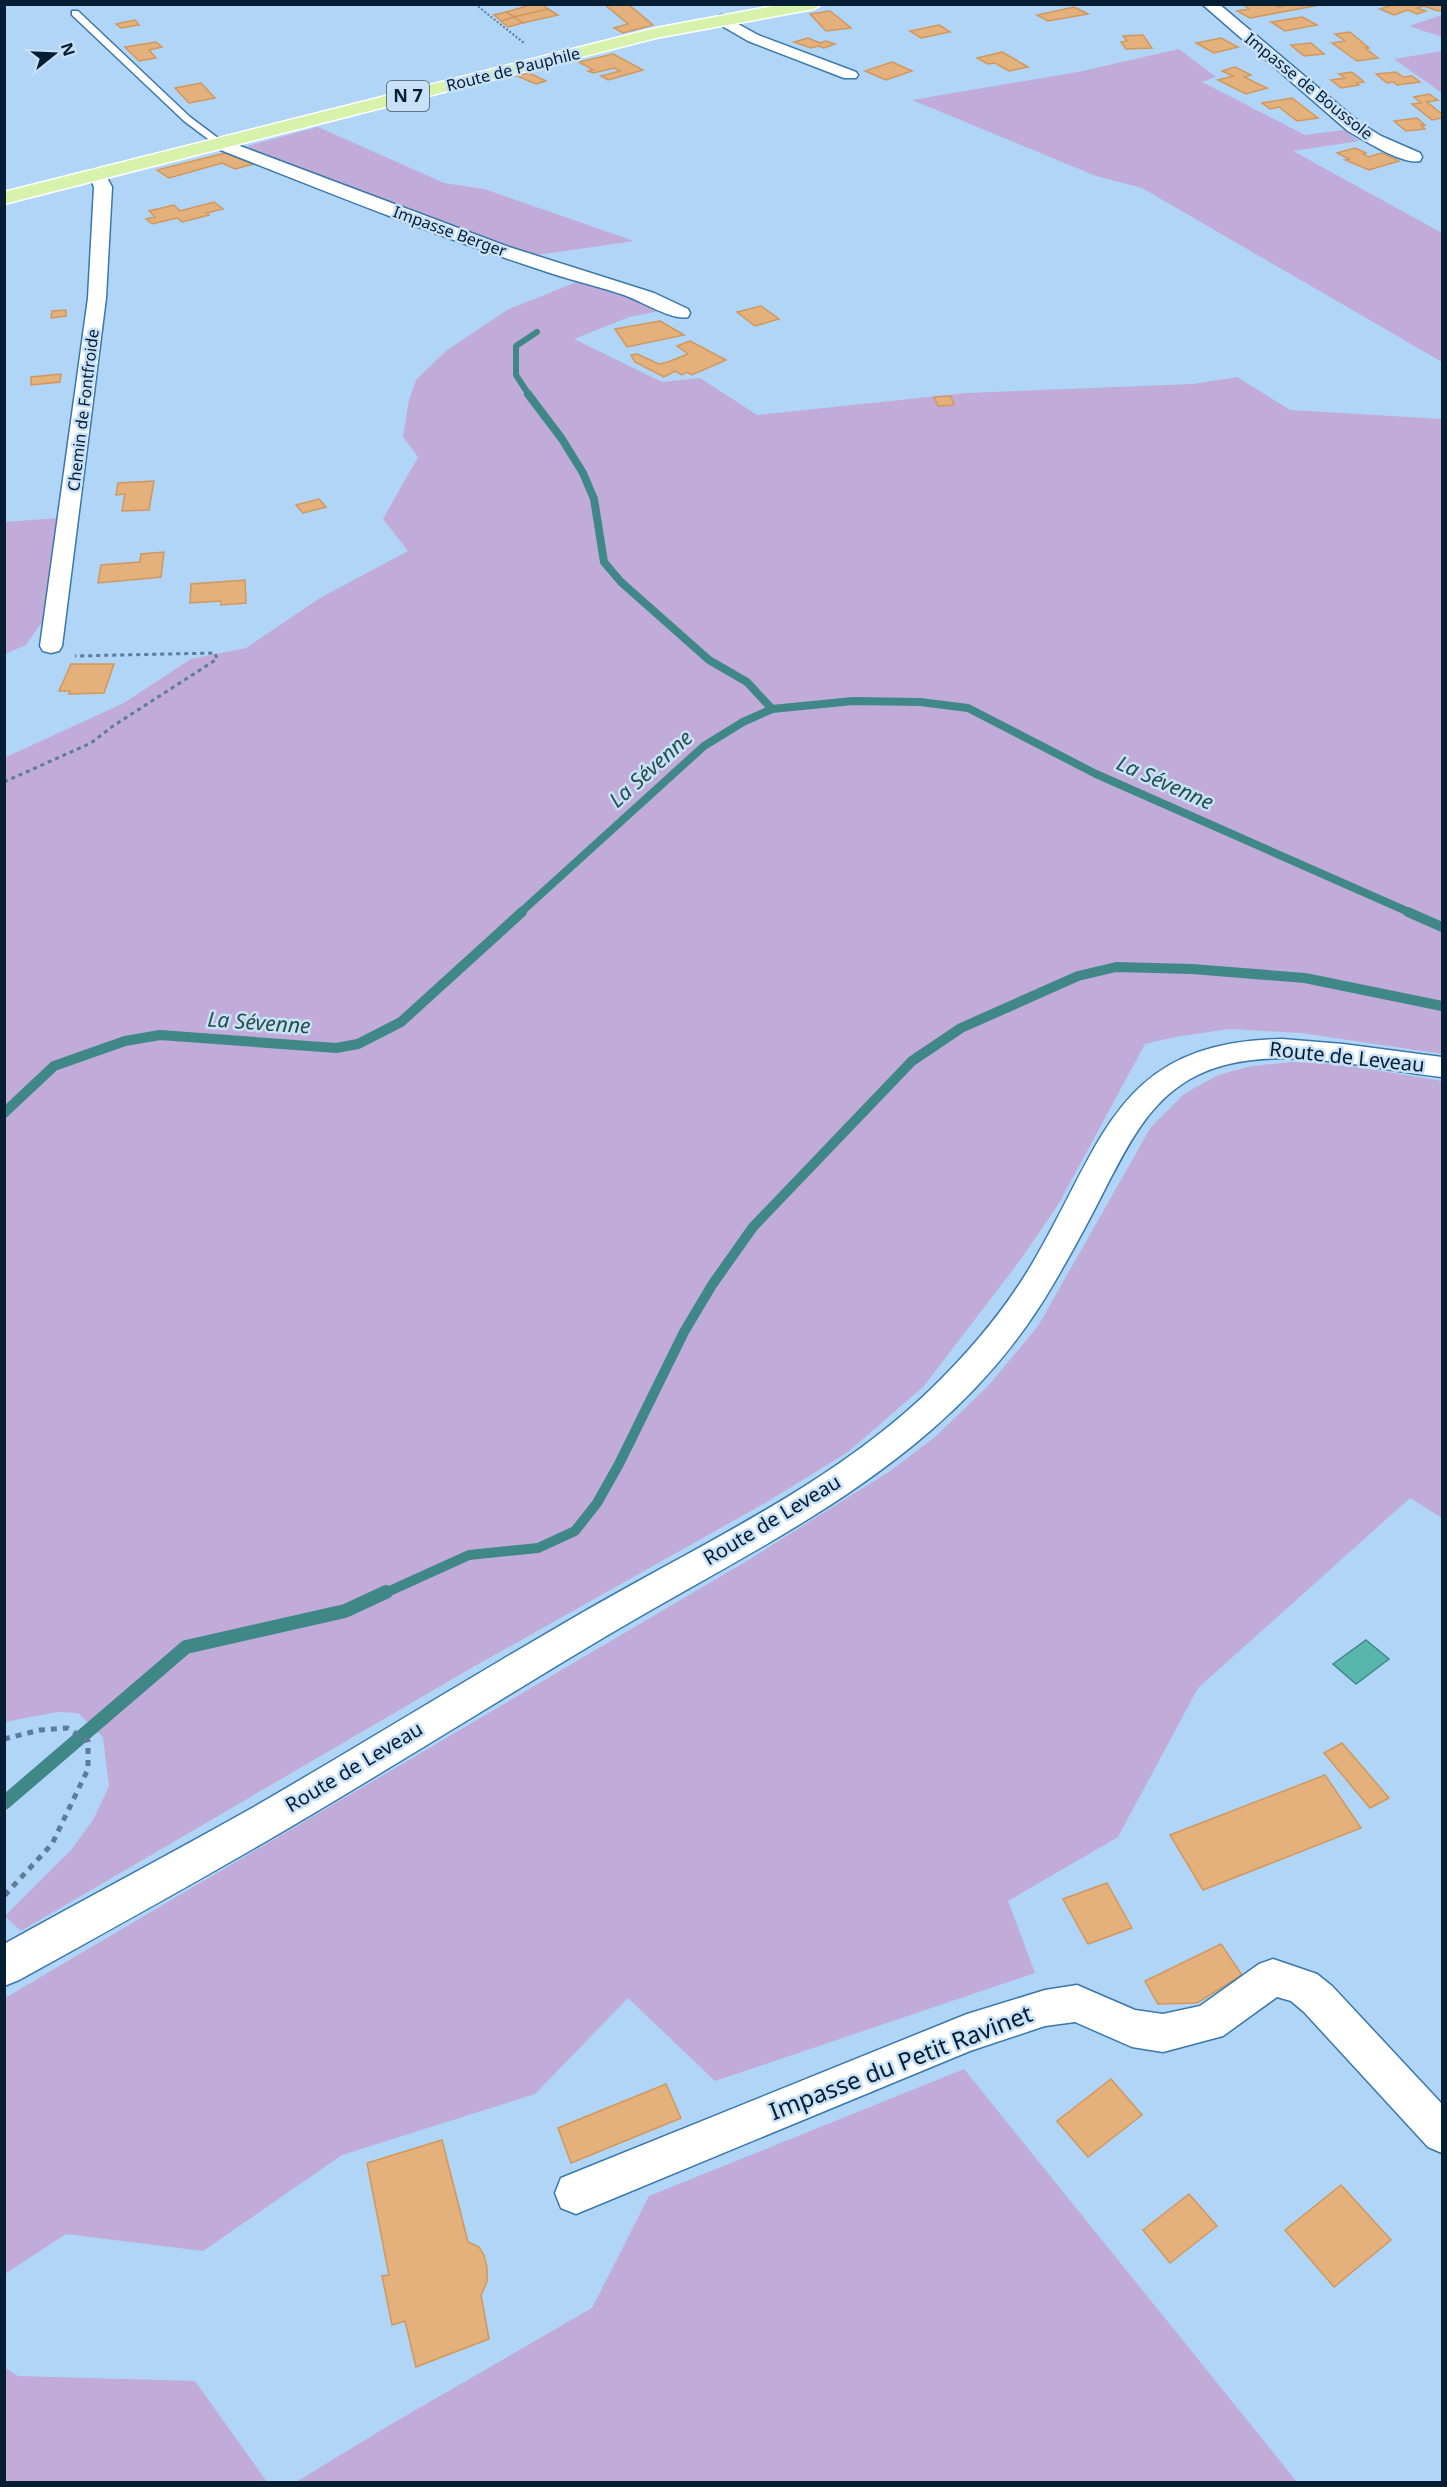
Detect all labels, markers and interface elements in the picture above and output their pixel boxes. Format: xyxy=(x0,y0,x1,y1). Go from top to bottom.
north arrow xyxy=(24,24,84,84)
street label: Impasse de Boussole xyxy=(1240,27,1378,145)
text: N xyxy=(56,40,81,59)
street label: Route de Pauphile xyxy=(444,42,582,96)
road number: N 7 xyxy=(387,81,429,111)
street label: Impasse Berger xyxy=(390,200,510,262)
street label: Chemin de Fontfroide xyxy=(62,328,104,492)
water label: La Sévenne xyxy=(603,723,698,813)
water label: La Sévenne xyxy=(1113,748,1218,816)
water label: La Sévenne xyxy=(207,1004,312,1040)
street label: Route de Leveau xyxy=(1268,1035,1426,1078)
street label: Route de Leveau xyxy=(698,1468,845,1571)
street label: Route de Leveau xyxy=(280,1715,427,1818)
street label: Impasse du Petit Ravinet xyxy=(764,1996,1037,2127)

